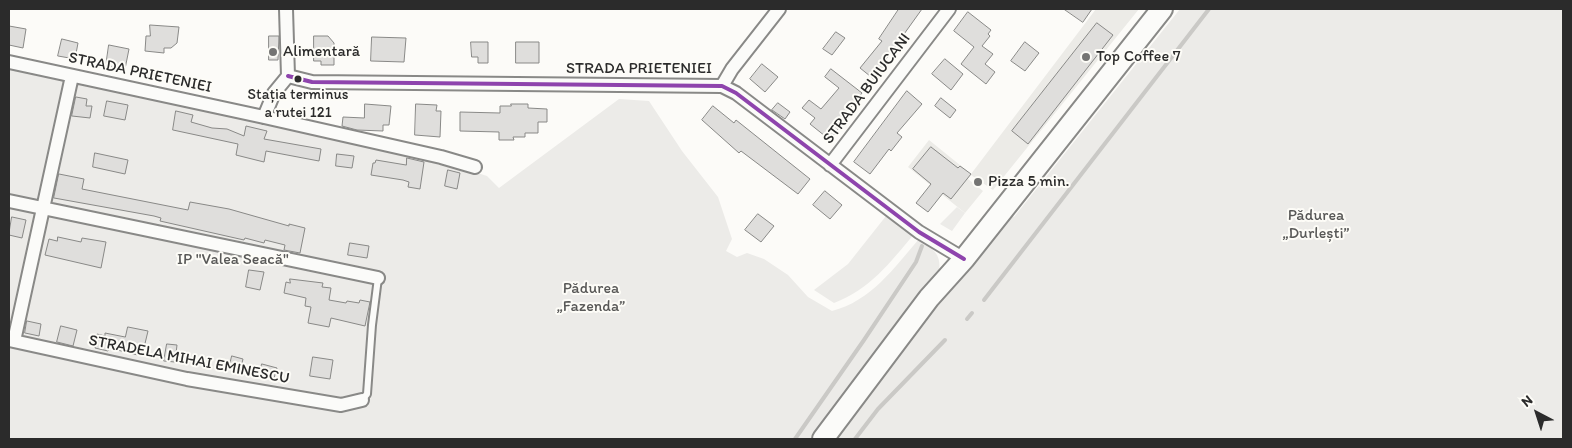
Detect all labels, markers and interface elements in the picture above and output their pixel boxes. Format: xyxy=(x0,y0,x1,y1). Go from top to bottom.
street label: STRADA BUIUCANI xyxy=(819,30,915,148)
place label: Alimentară xyxy=(283,42,360,62)
marker: Alimentară xyxy=(267,46,279,58)
place label: Top Coffee 7 xyxy=(1096,47,1181,67)
street label: STRADA PRIETENIEI xyxy=(67,48,213,98)
marker: Top Coffee 7 xyxy=(1080,51,1092,63)
street label: STRADA PRIETENIEI xyxy=(566,59,712,79)
marker: Stația terminus a rutei 121 xyxy=(293,74,303,84)
place label: Stația terminus a rutei 121 xyxy=(248,86,348,121)
place label: Pizza 5 min. xyxy=(988,172,1069,192)
marker: Pizza 5 min. xyxy=(972,176,984,188)
park label: Pădurea „Durlești” xyxy=(1283,206,1349,244)
park label: IP "Valea Seacă" xyxy=(177,250,289,270)
park label: Pădurea „Fazenda” xyxy=(557,279,625,317)
street label: STRADELA MIHAI EMINESCU xyxy=(87,331,291,389)
north arrow xyxy=(1512,388,1562,438)
text: N xyxy=(1518,392,1536,411)

